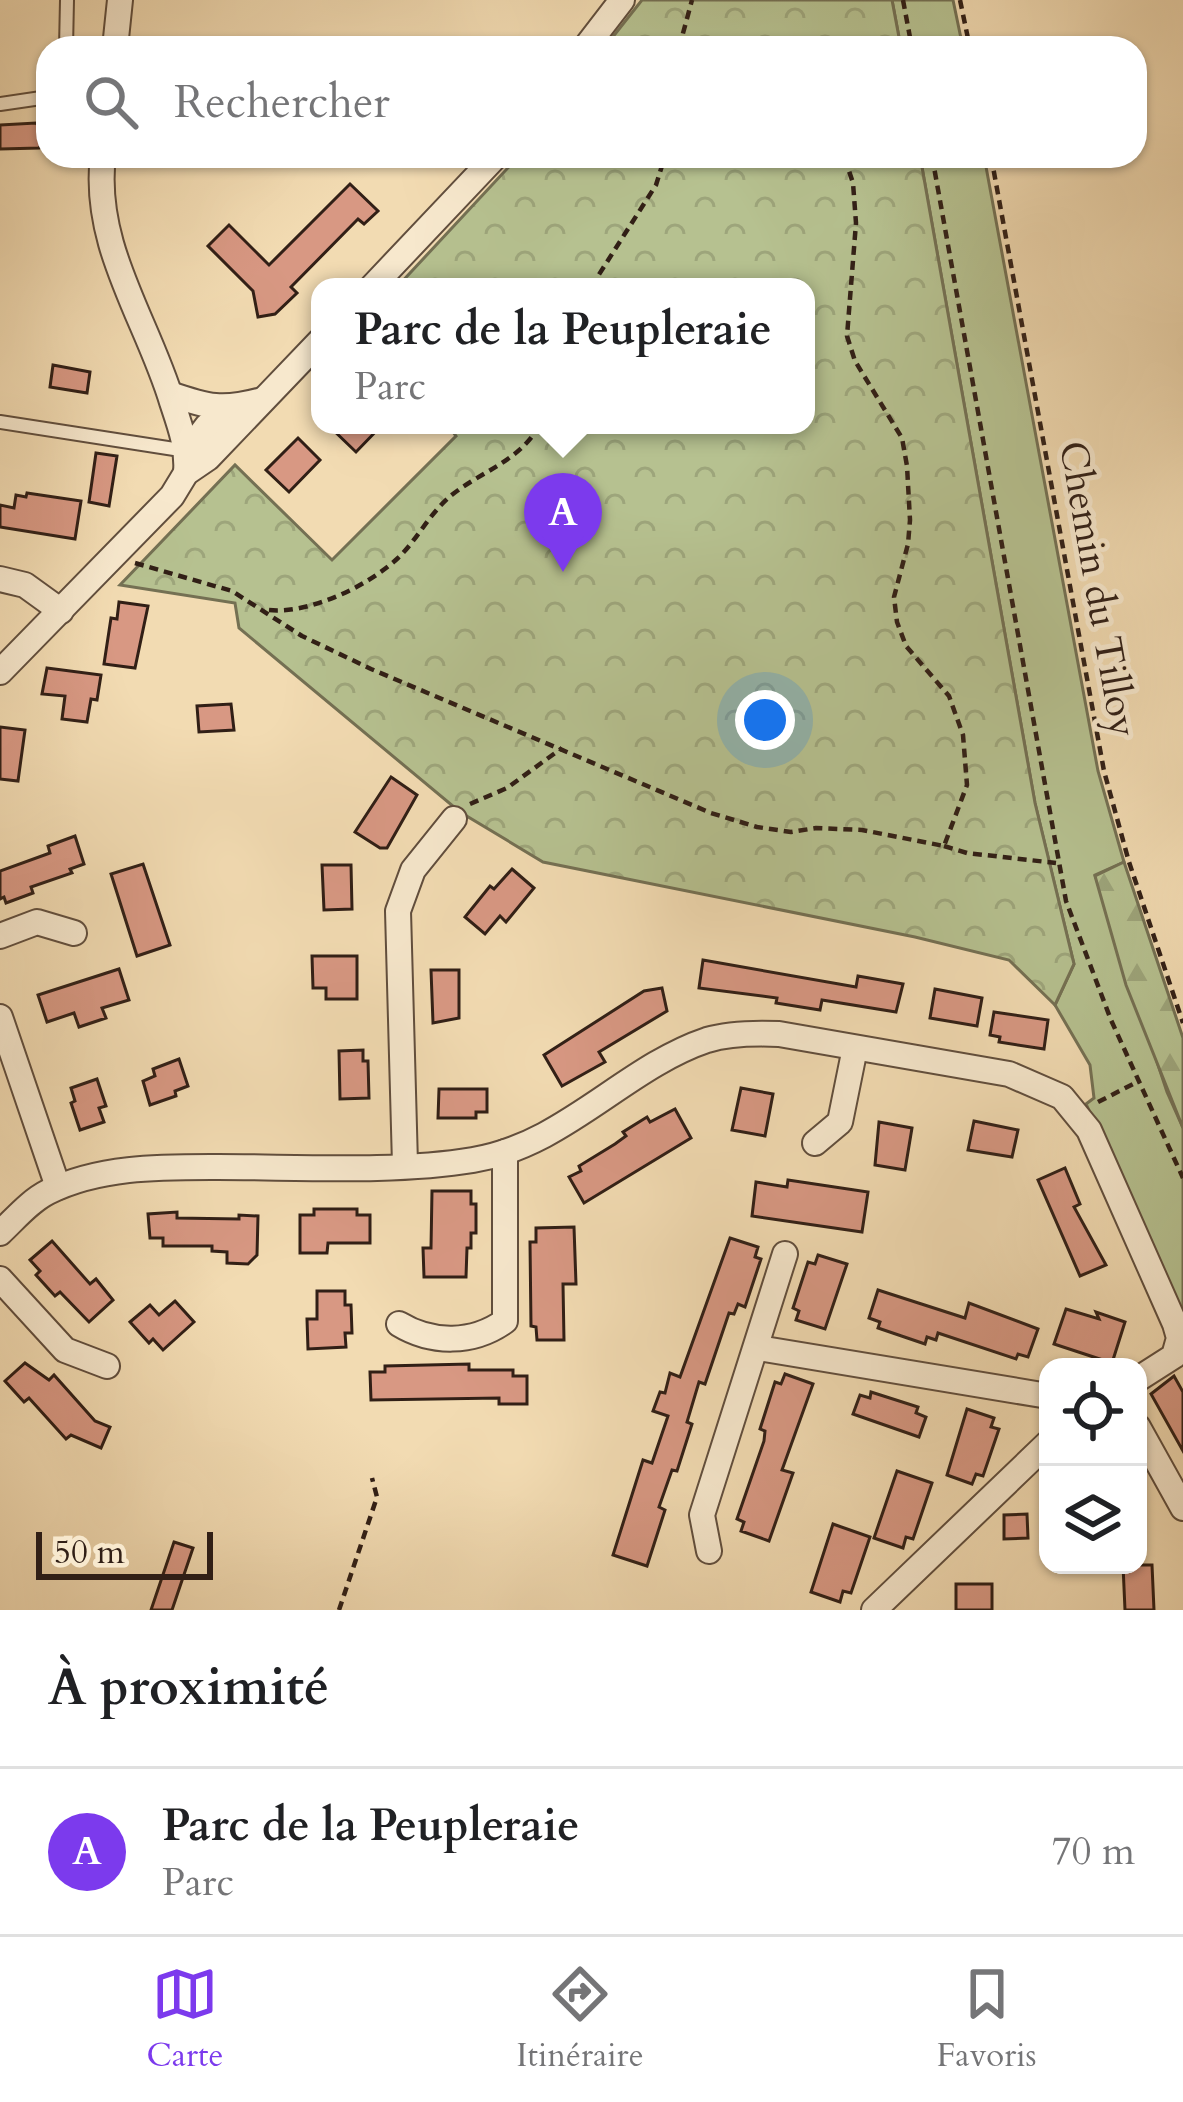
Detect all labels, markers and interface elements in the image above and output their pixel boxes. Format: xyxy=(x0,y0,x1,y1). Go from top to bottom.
search box xyxy=(36,36,1147,168)
icon: search xyxy=(78,69,144,135)
text: Rechercher xyxy=(174,72,390,133)
popup xyxy=(311,278,815,434)
text: Parc de la Peupleraie xyxy=(354,299,772,360)
text: Parc xyxy=(354,360,426,413)
street label: Chemin du Tilloy xyxy=(1046,437,1150,741)
pin: A xyxy=(524,473,602,572)
your location xyxy=(735,690,795,750)
map controls xyxy=(1039,1358,1147,1574)
button: locate xyxy=(1039,1358,1147,1466)
button: layers xyxy=(1039,1466,1147,1574)
scale bar xyxy=(36,1526,213,1579)
text: 50 m xyxy=(54,1530,125,1575)
text: À proximité xyxy=(48,1653,329,1723)
text: Parc de la Peupleraie xyxy=(162,1795,580,1856)
text: A xyxy=(72,1825,102,1878)
text: 70 m xyxy=(1052,1825,1135,1878)
text: Parc xyxy=(162,1856,234,1909)
tab: Carte xyxy=(146,1961,223,2078)
tab: Itinéraire xyxy=(516,1961,644,2078)
tab: Favoris xyxy=(937,1961,1037,2078)

